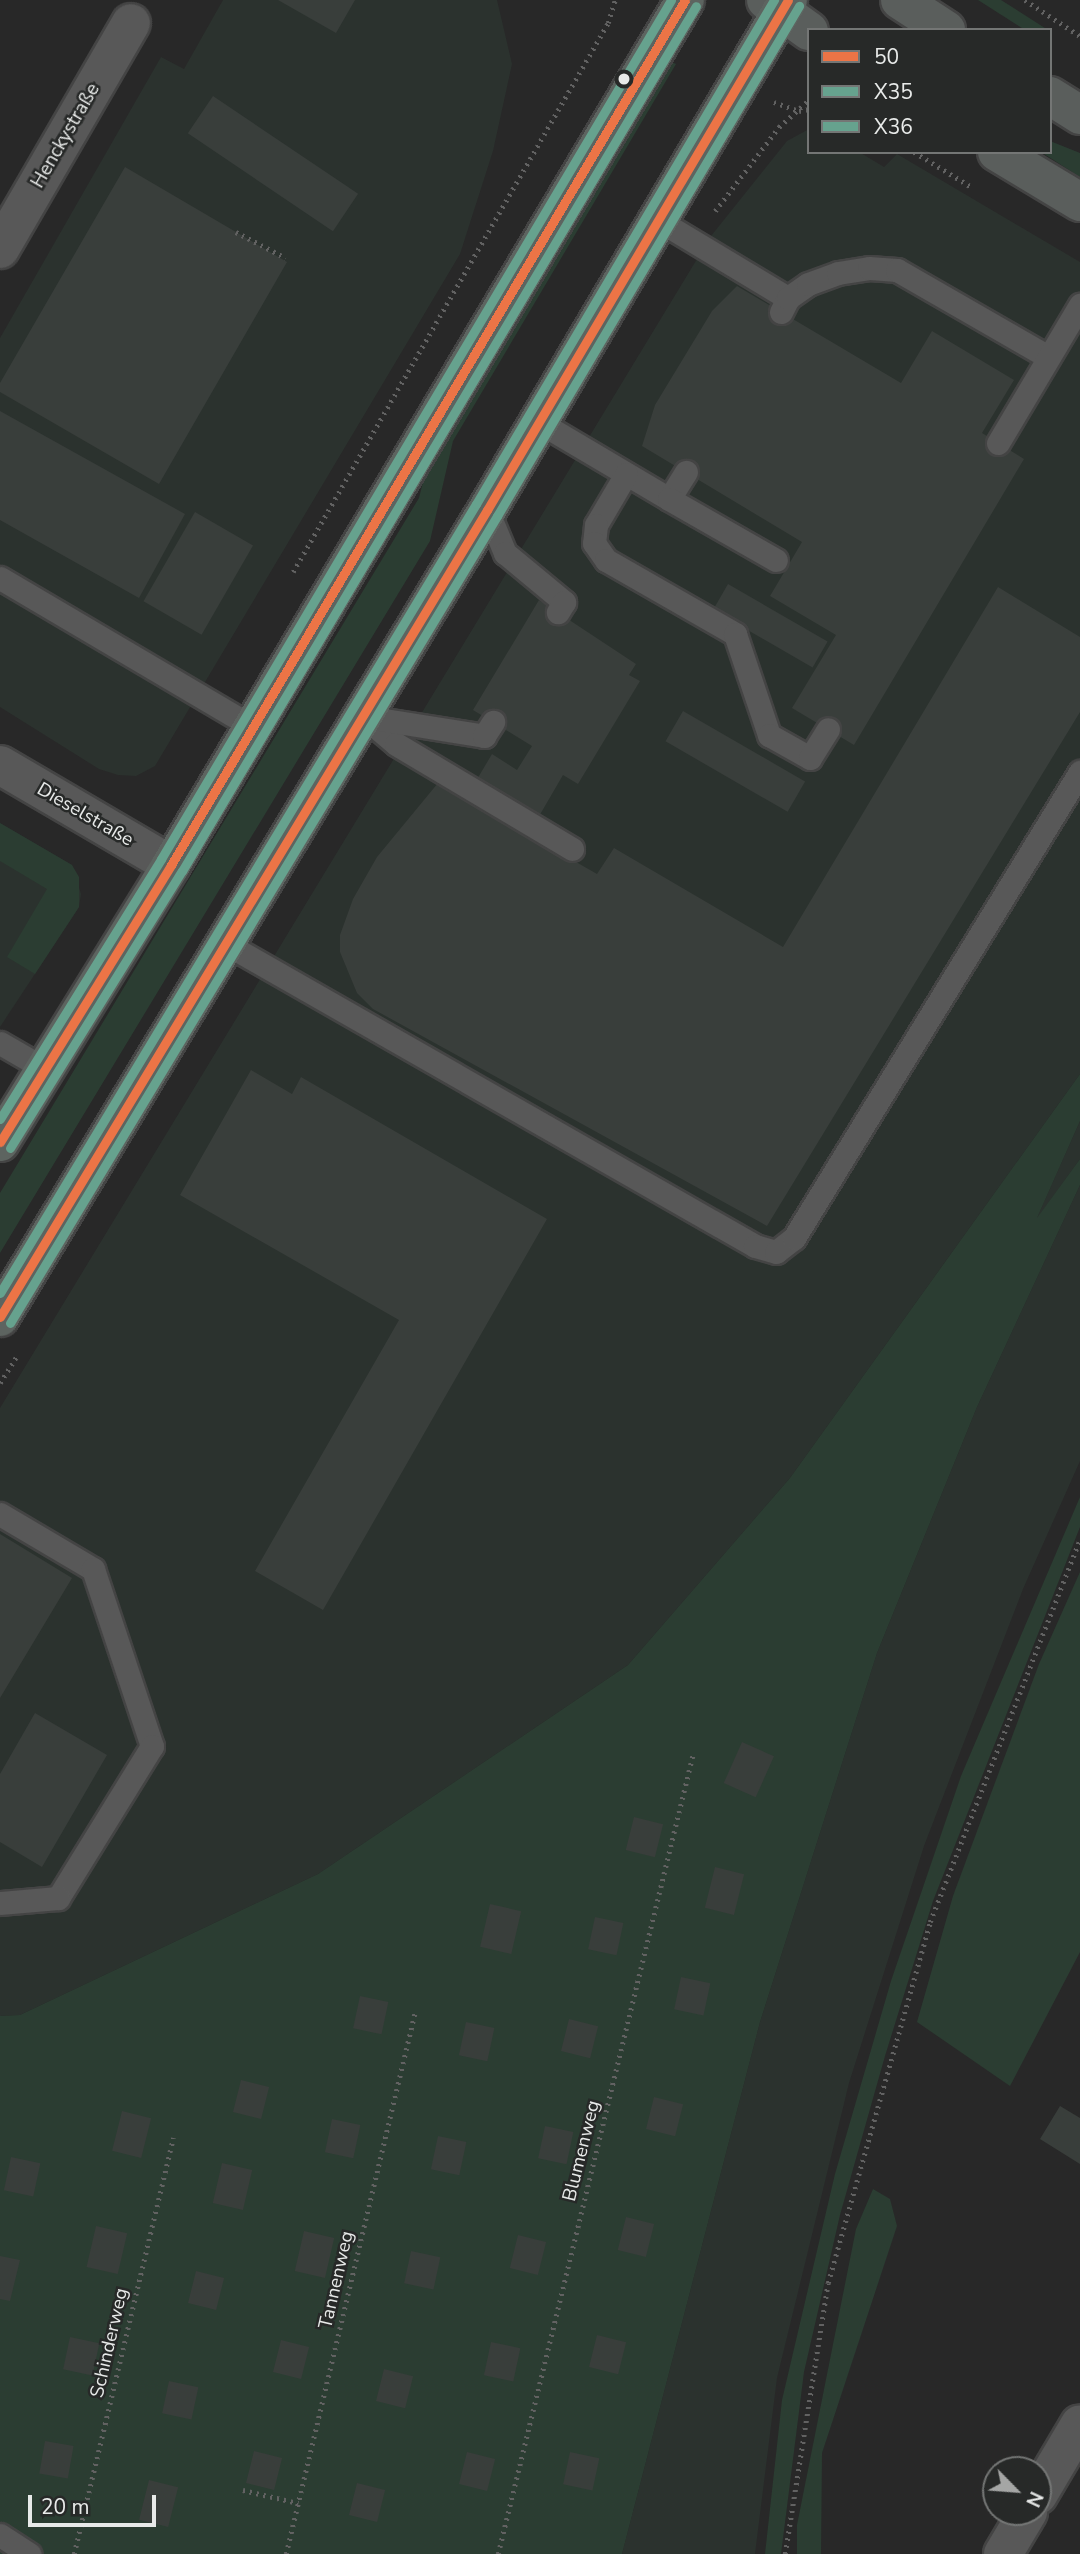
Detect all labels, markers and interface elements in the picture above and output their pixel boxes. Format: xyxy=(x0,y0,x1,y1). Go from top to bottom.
legend xyxy=(807,28,1052,154)
text: 50 xyxy=(874,43,899,71)
unlabelled marker xyxy=(617,72,631,86)
text: X35 xyxy=(874,78,913,106)
street label: Henckystraße xyxy=(27,80,105,192)
text: X36 xyxy=(874,113,913,141)
street label: Dieselstraße xyxy=(33,778,137,852)
street label: Blumenweg xyxy=(558,2098,606,2204)
street label: Tannenweg xyxy=(315,2229,359,2331)
street label: Schinderweg xyxy=(86,2286,134,2400)
north arrow xyxy=(982,2456,1052,2526)
scale bar xyxy=(32,2480,159,2524)
text: N xyxy=(1019,2487,1049,2511)
text: 20 m xyxy=(41,2493,90,2521)

